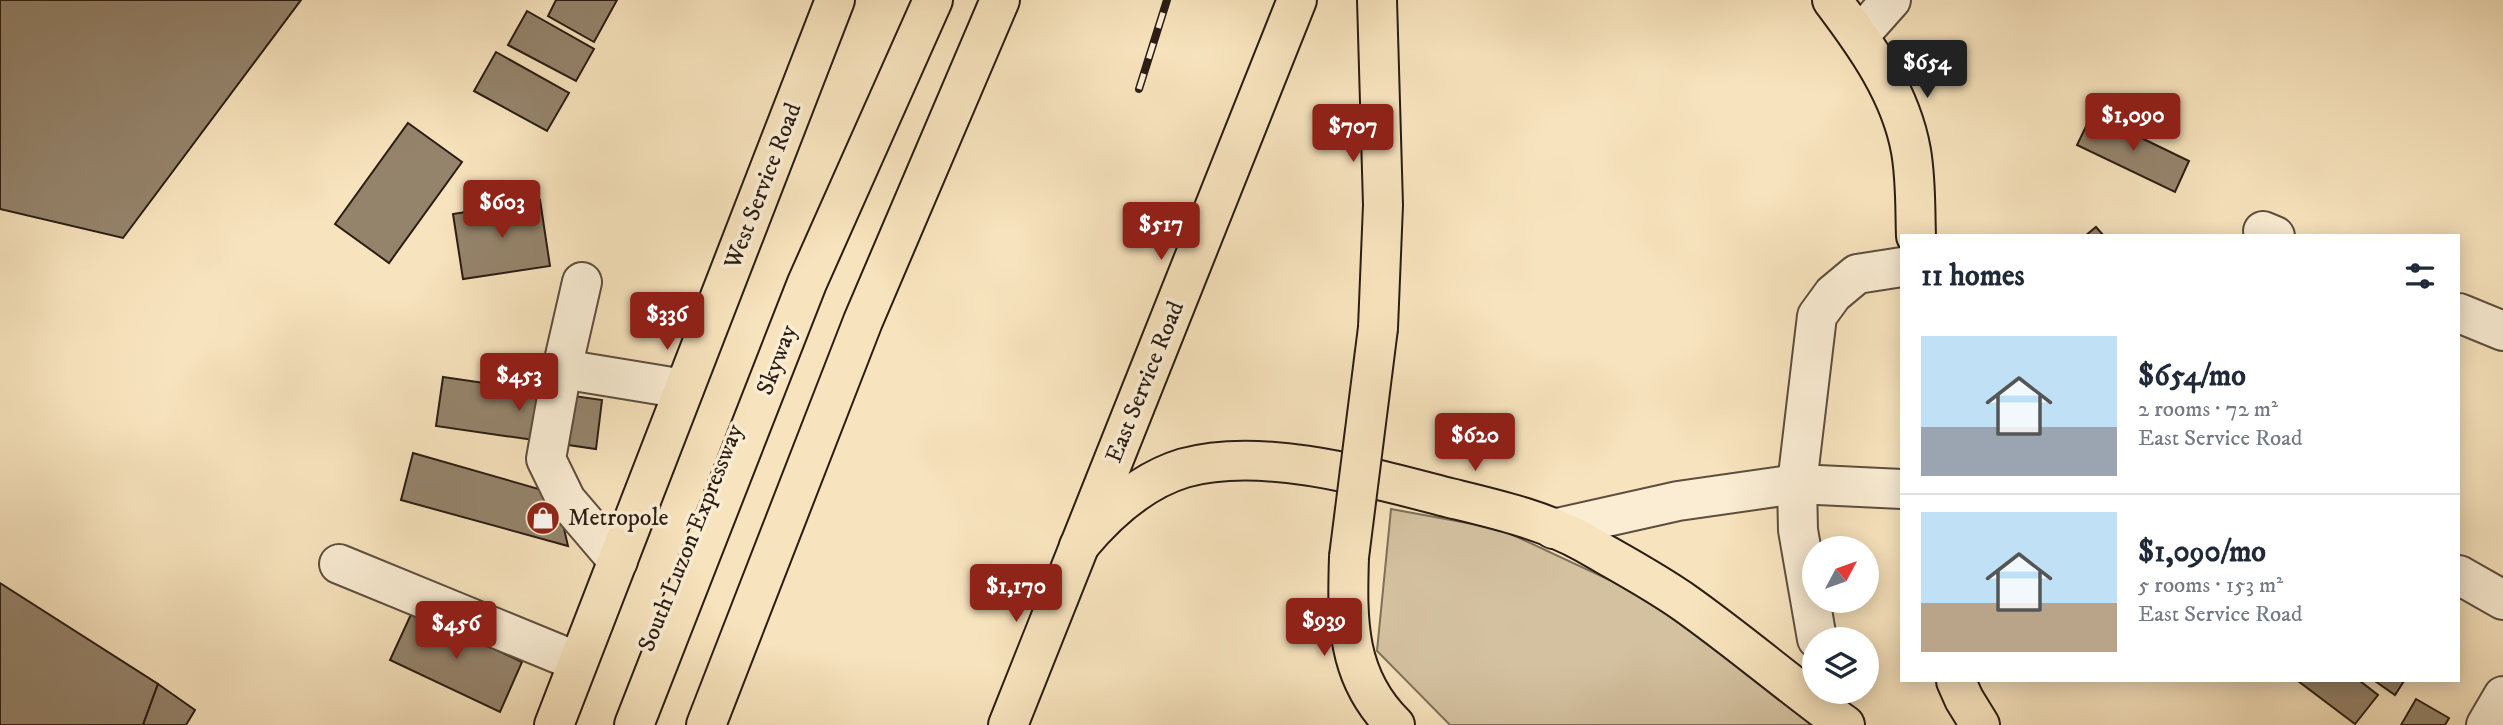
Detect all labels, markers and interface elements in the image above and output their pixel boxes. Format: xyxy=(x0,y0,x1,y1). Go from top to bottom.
pin: $654 xyxy=(1886,41,1968,100)
text: $654 xyxy=(1903,48,1951,77)
pin: $1,090 xyxy=(2076,94,2190,153)
street label: West Service Road xyxy=(717,99,808,274)
text: $1,090 xyxy=(2101,101,2165,130)
pin: $707 xyxy=(1312,104,1394,164)
text: $707 xyxy=(1328,112,1378,141)
pin: $603 xyxy=(461,180,543,240)
text: $603 xyxy=(479,188,525,217)
pin: $517 xyxy=(1120,202,1202,262)
text: $517 xyxy=(1139,210,1183,239)
icon: filters xyxy=(2401,257,2439,295)
text: 11 homes xyxy=(1921,258,2025,295)
pin: $336 xyxy=(626,292,708,352)
street label: East Service Road xyxy=(1099,297,1191,467)
text: $336 xyxy=(646,300,688,329)
street label: Skyway xyxy=(750,320,804,399)
pin: $453 xyxy=(478,354,560,413)
text: $654/mo xyxy=(2138,358,2246,395)
text: $453 xyxy=(496,361,542,390)
icon: home xyxy=(1977,364,2061,448)
text: 2 rooms · 72 m² xyxy=(2138,395,2278,424)
pin: $620 xyxy=(1434,414,1516,473)
street label: South Luzon Expressway xyxy=(632,419,751,656)
text: $620 xyxy=(1451,421,1499,450)
text: East Service Road xyxy=(2138,424,2303,453)
shop icon: Metropole xyxy=(524,499,562,537)
place label: Metropole xyxy=(568,503,669,533)
text: $1,090/mo xyxy=(2138,534,2266,571)
north arrow xyxy=(1802,536,1880,612)
map controls xyxy=(1802,536,1879,704)
icon: home xyxy=(1977,540,2061,624)
pin: $1,170 xyxy=(959,564,1073,624)
text: 5 rooms · 153 m² xyxy=(2138,571,2283,600)
text: $1,170 xyxy=(986,572,1046,601)
pin: $939 xyxy=(1283,598,1365,658)
text: East Service Road xyxy=(2138,600,2303,629)
pin: $456 xyxy=(415,602,497,661)
text: $939 xyxy=(1302,606,1346,635)
text: $456 xyxy=(431,609,481,638)
button: layers xyxy=(1802,627,1879,704)

